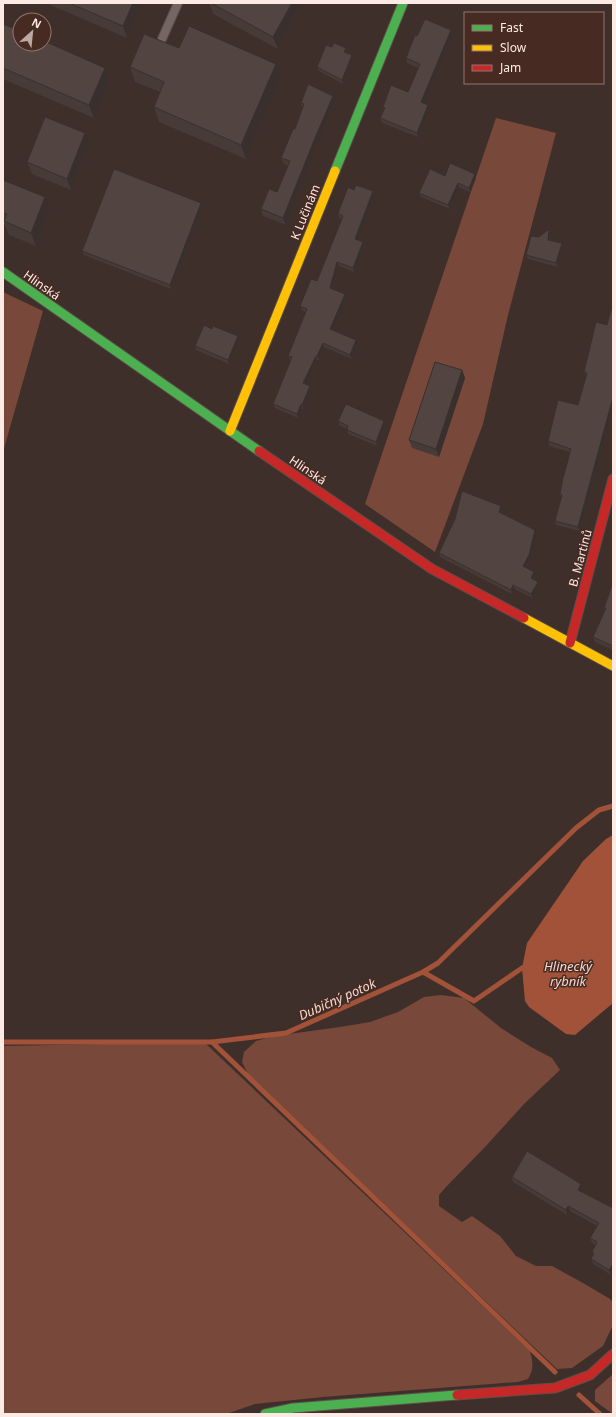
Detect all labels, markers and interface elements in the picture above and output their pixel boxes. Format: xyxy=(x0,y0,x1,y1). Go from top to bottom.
north arrow xyxy=(12,12,52,52)
legend xyxy=(464,12,604,84)
text: N xyxy=(29,14,44,31)
text: Fast xyxy=(500,19,524,36)
text: Slow xyxy=(500,39,527,56)
text: Jam xyxy=(499,59,521,76)
street label: K Lučinám xyxy=(286,182,324,242)
street label: Hlinská xyxy=(20,266,64,304)
street label: Hlinská xyxy=(286,451,330,489)
street label: B. Martinů xyxy=(564,527,596,589)
water label: Hlinecký rybník xyxy=(544,957,593,990)
water label: Dubičný potok xyxy=(295,974,379,1024)

